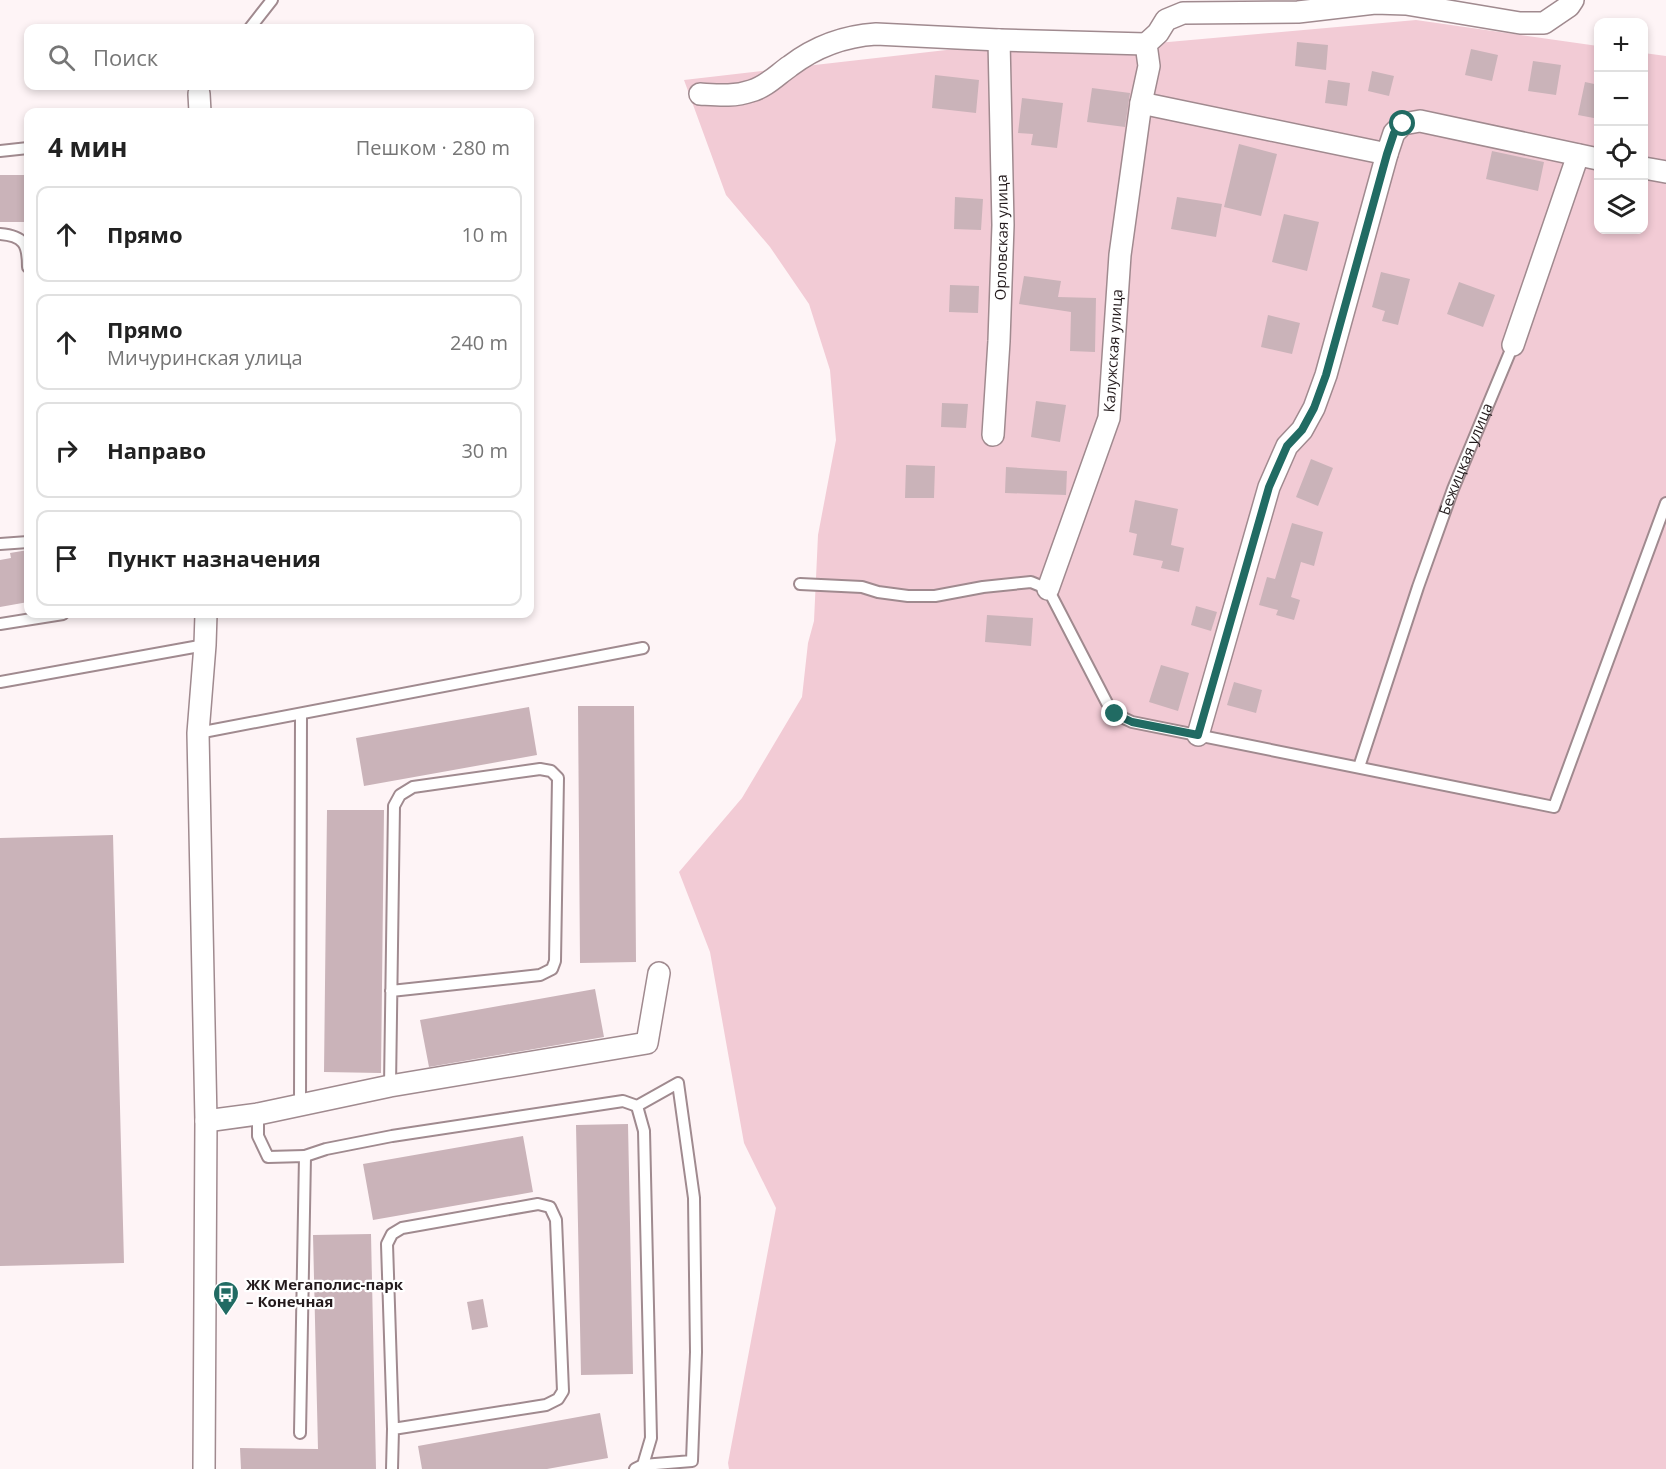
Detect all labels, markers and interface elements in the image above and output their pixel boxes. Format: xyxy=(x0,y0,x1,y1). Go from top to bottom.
map controls xyxy=(1594,18,1648,234)
button: + xyxy=(1594,18,1648,72)
search box xyxy=(24,24,534,90)
icon: search xyxy=(45,41,78,74)
text: Поиск xyxy=(93,42,158,72)
button: − xyxy=(1594,72,1648,126)
route start xyxy=(1389,110,1415,136)
button: locate xyxy=(1594,126,1648,180)
text: 4 мин xyxy=(48,129,128,165)
text: Пешком · 280 m xyxy=(356,134,510,161)
street label: Орловская улица xyxy=(989,174,1012,301)
button: layers xyxy=(1594,180,1648,234)
icon: ahead xyxy=(50,218,83,251)
text: Прямо xyxy=(107,219,183,249)
text: 10 m xyxy=(461,221,508,248)
street label: Калужская улица xyxy=(1098,288,1127,413)
text: Прямо xyxy=(107,314,183,344)
icon: ahead xyxy=(50,326,83,359)
text: 240 m xyxy=(450,329,508,356)
text: Мичуринская улица xyxy=(107,344,303,371)
street label: Бежицкая улица xyxy=(1434,400,1497,518)
icon: right xyxy=(50,434,83,467)
text: Направо xyxy=(107,435,206,465)
text: 30 m xyxy=(461,437,508,464)
icon: arrive xyxy=(50,542,83,575)
text: Пункт назначения xyxy=(107,543,321,573)
route end xyxy=(1101,700,1127,726)
place label: ЖК Мегаполис-парк – Конечная xyxy=(246,1274,404,1311)
bus stop icon: ЖК Мегаполис-парк – Конечная xyxy=(211,1279,241,1317)

